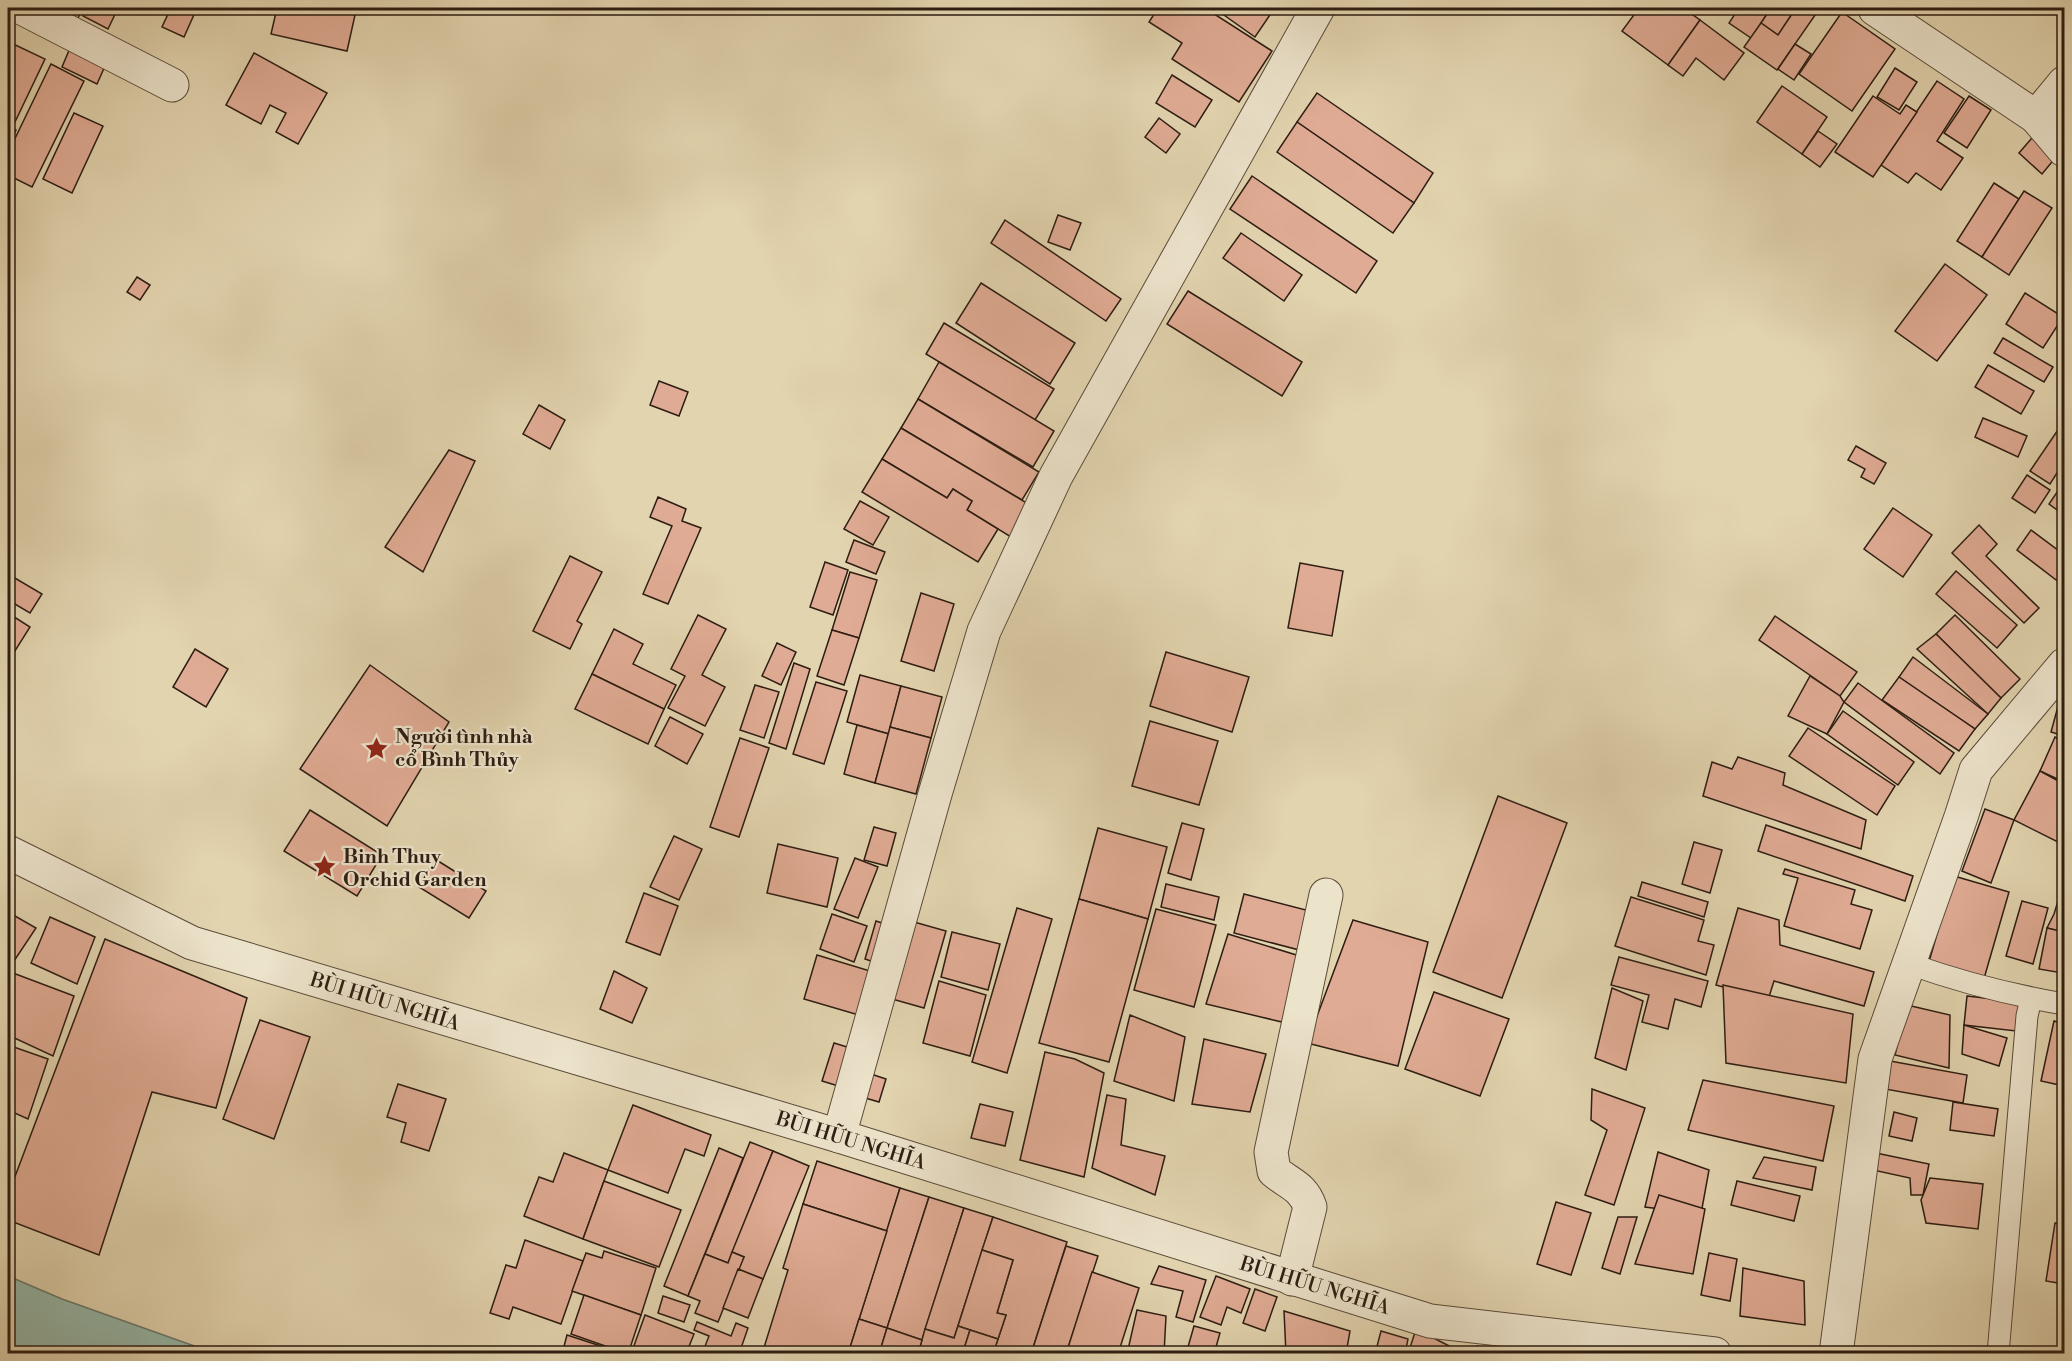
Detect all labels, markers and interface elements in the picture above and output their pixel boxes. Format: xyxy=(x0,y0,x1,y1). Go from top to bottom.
place label: Người tình nhà cổ Bình Thủy xyxy=(395,725,533,773)
place icon: Người tình nhà cổ Bình Thủy xyxy=(364,735,390,761)
place label: Binh Thuy Orchid Garden xyxy=(343,845,487,893)
place icon: Binh Thuy Orchid Garden xyxy=(312,854,338,880)
street label: BÙI HỮU NGHĨA xyxy=(306,966,464,1037)
street label: BÙI HỮU NGHĨA xyxy=(772,1105,930,1176)
street label: BÙI HỮU NGHĨA xyxy=(1236,1250,1394,1321)

